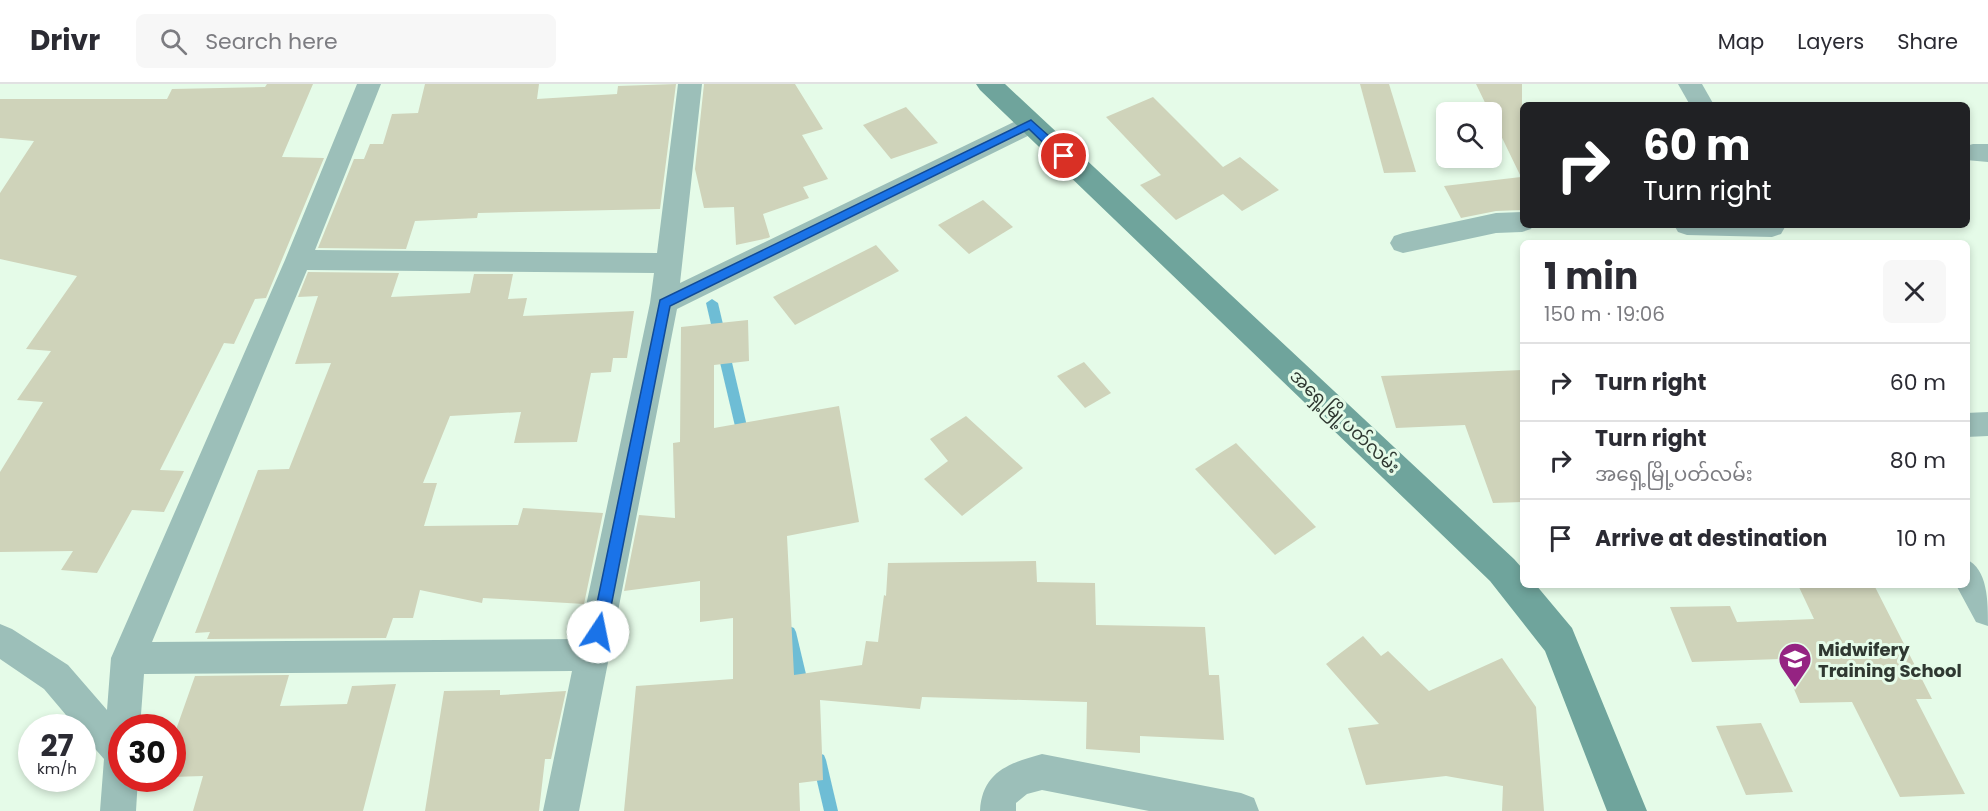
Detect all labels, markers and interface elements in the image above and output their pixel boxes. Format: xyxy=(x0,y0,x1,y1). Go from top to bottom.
search box xyxy=(136,14,556,68)
text: Drivr xyxy=(30,21,100,60)
icon: search xyxy=(157,25,190,58)
text: Search here xyxy=(205,26,338,57)
text: Map xyxy=(1718,27,1764,56)
text: Layers xyxy=(1797,27,1864,56)
text: Share xyxy=(1897,27,1958,56)
map controls xyxy=(1436,102,1502,168)
button: search xyxy=(1436,102,1502,168)
text: 60 m xyxy=(1643,116,1751,175)
icon: right xyxy=(1544,126,1622,204)
pin xyxy=(1038,130,1089,181)
icon: arrive xyxy=(1047,139,1080,172)
text: Turn right xyxy=(1643,172,1772,209)
text: 1 min xyxy=(1544,251,1638,302)
button: close xyxy=(1883,260,1946,323)
text: 150 m · 19:06 xyxy=(1544,300,1665,328)
street label: အရှေ့မြို့ပတ်လမ်း xyxy=(1282,363,1406,481)
icon: right xyxy=(1544,366,1577,399)
text: Turn right xyxy=(1595,367,1706,398)
text: 60 m xyxy=(1890,367,1946,398)
text: Turn right xyxy=(1595,423,1706,454)
icon: right xyxy=(1544,444,1577,477)
text: 80 m xyxy=(1890,445,1946,476)
text: အရှေ့မြို့ပတ်လမ်း xyxy=(1595,460,1753,488)
icon: arrive xyxy=(1544,522,1577,555)
text: Arrive at destination xyxy=(1595,523,1827,554)
text: 10 m xyxy=(1897,523,1946,554)
position arrow xyxy=(566,600,630,664)
place label: Midwifery Training School xyxy=(1818,637,1962,683)
school or university icon: Midwifery Training School xyxy=(1777,641,1813,688)
speed limit sign: 30 xyxy=(108,714,186,792)
text: 27 xyxy=(40,724,74,767)
text: km/h xyxy=(37,758,77,779)

